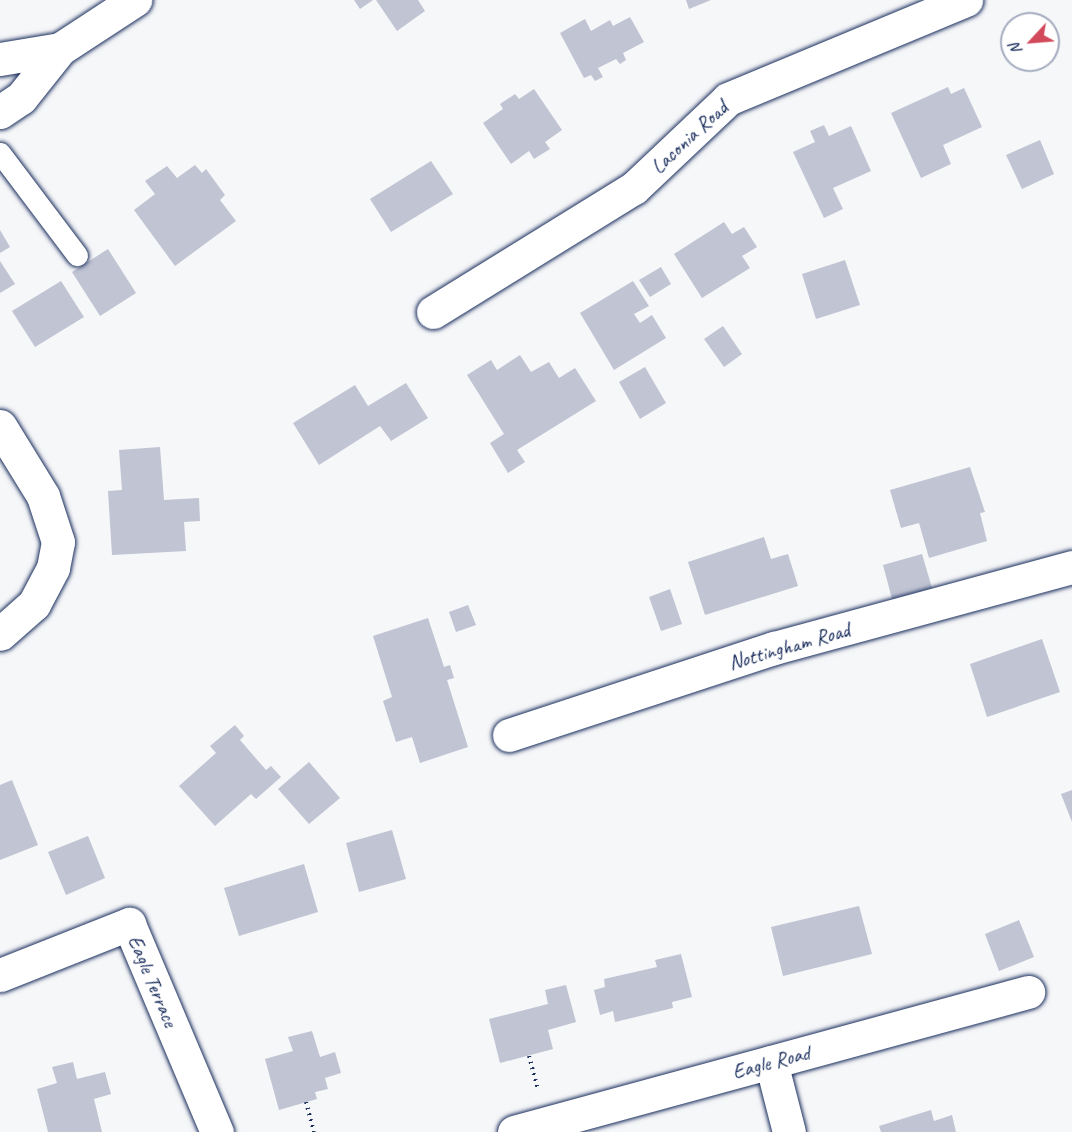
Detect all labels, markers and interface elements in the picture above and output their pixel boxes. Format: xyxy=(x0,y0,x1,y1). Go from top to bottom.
north arrow xyxy=(1000,12,1060,72)
text: N xyxy=(1004,40,1027,58)
street label: Laconia Road xyxy=(645,95,733,179)
street label: Nottingham Road xyxy=(726,617,852,675)
street label: Eagle Terrace xyxy=(123,932,183,1030)
street label: Eagle Road xyxy=(730,1040,812,1084)

